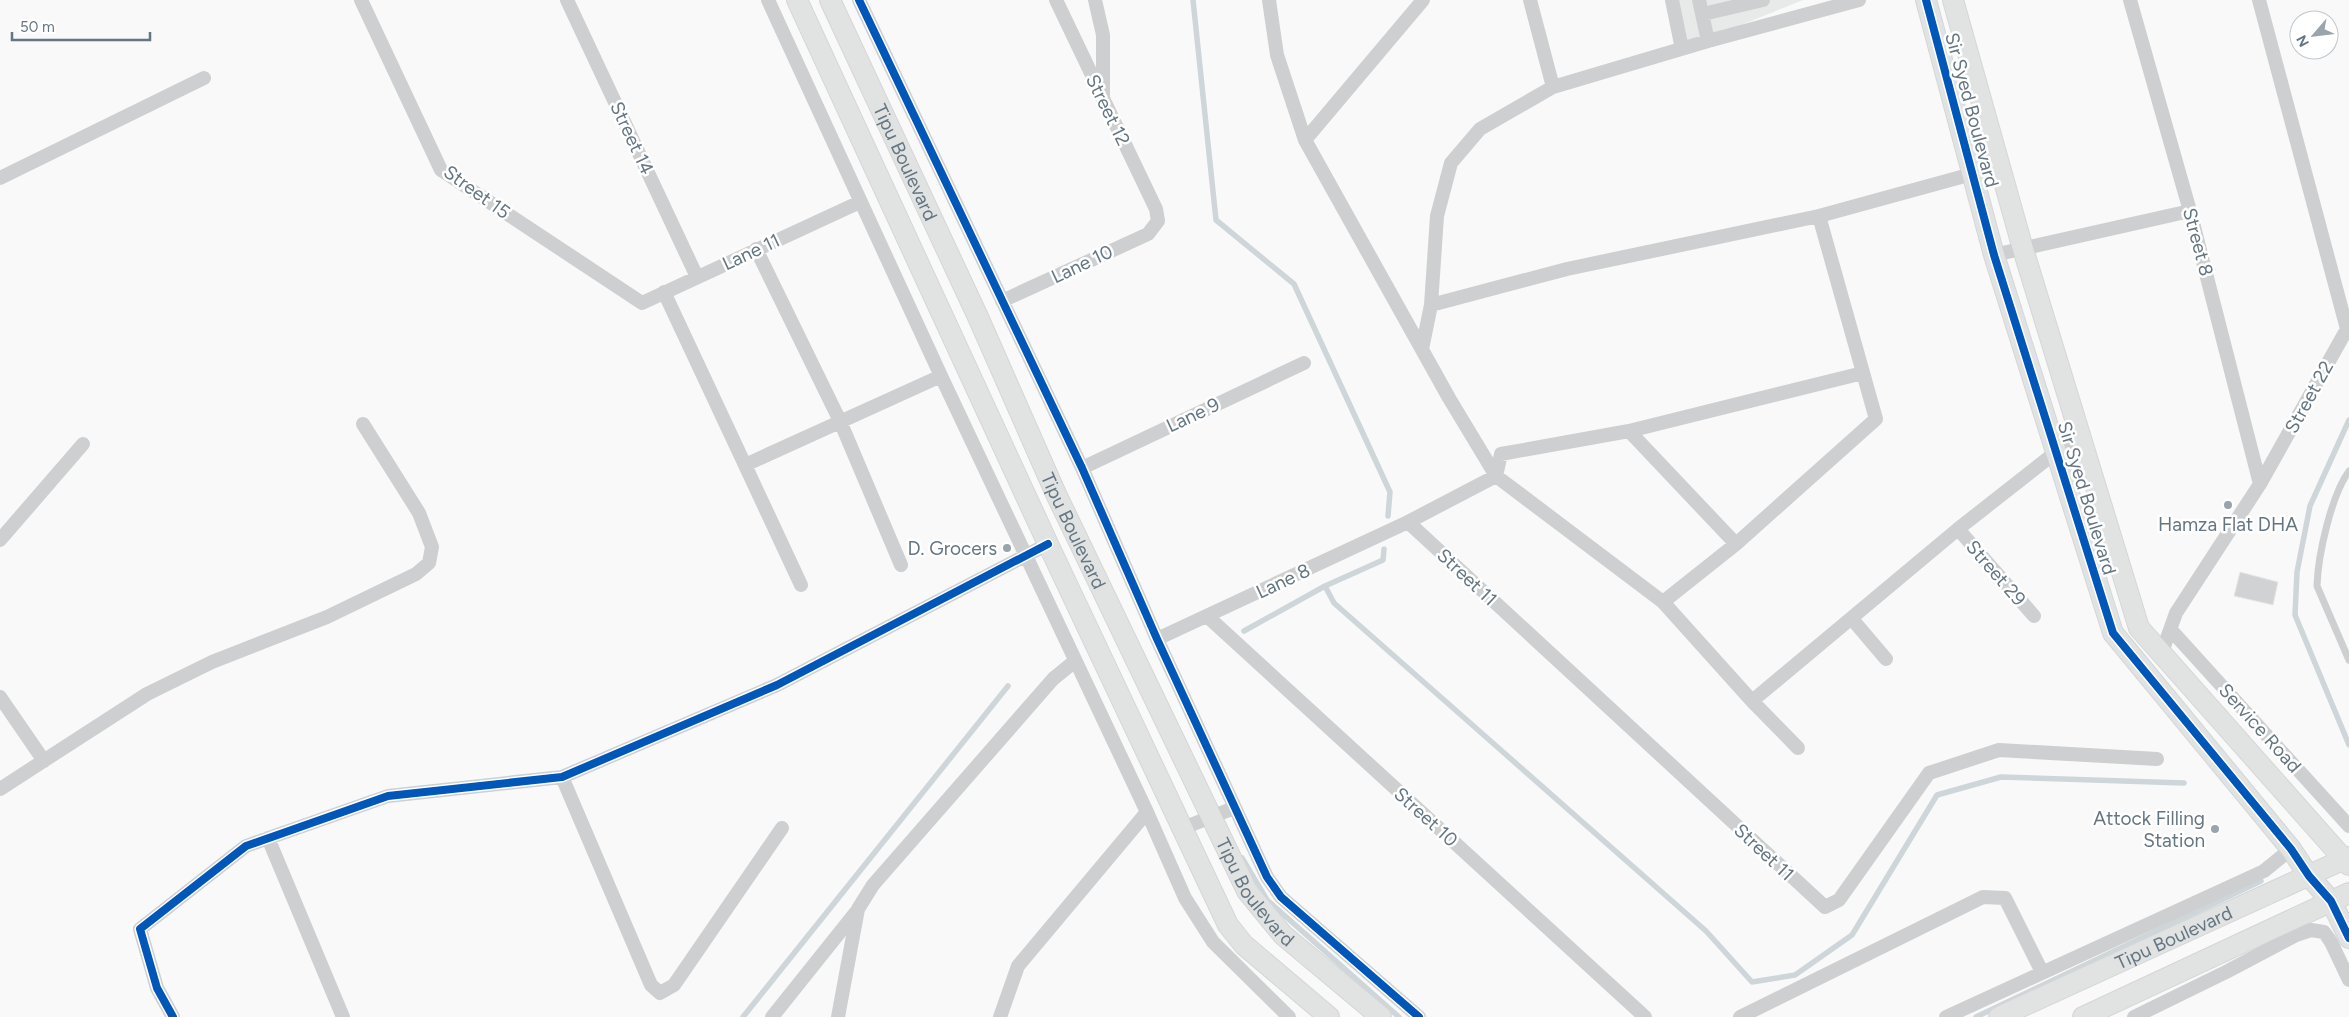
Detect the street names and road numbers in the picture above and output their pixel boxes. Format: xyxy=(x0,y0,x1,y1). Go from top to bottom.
street label: Sir Syed Boulevard xyxy=(1940,30,2004,190)
street label: Street 12 xyxy=(1081,71,1135,149)
street label: Street 14 xyxy=(605,98,659,178)
street label: Tipu Boulevard xyxy=(869,100,943,224)
street label: Street 15 xyxy=(439,160,515,224)
street label: Street 8 xyxy=(2178,205,2218,279)
street label: Lane 11 xyxy=(719,229,783,275)
street label: Lane 10 xyxy=(1048,240,1116,288)
street label: Street 22 xyxy=(2280,357,2338,437)
street label: Lane 9 xyxy=(1163,393,1223,437)
street label: Sir Syed Boulevard xyxy=(2053,418,2121,578)
street label: Tipu Boulevard xyxy=(1036,469,1111,592)
street label: Street 29 xyxy=(1961,536,2031,610)
street label: Street 11 xyxy=(1432,543,1502,611)
street label: Lane 8 xyxy=(1252,559,1314,603)
street label: Service Road xyxy=(2214,679,2306,777)
street label: Street 10 xyxy=(1389,782,1463,852)
street label: Street 11 xyxy=(1729,818,1799,886)
street label: Tipu Boulevard xyxy=(1212,834,1299,951)
street label: Tipu Boulevard xyxy=(2112,901,2236,974)

